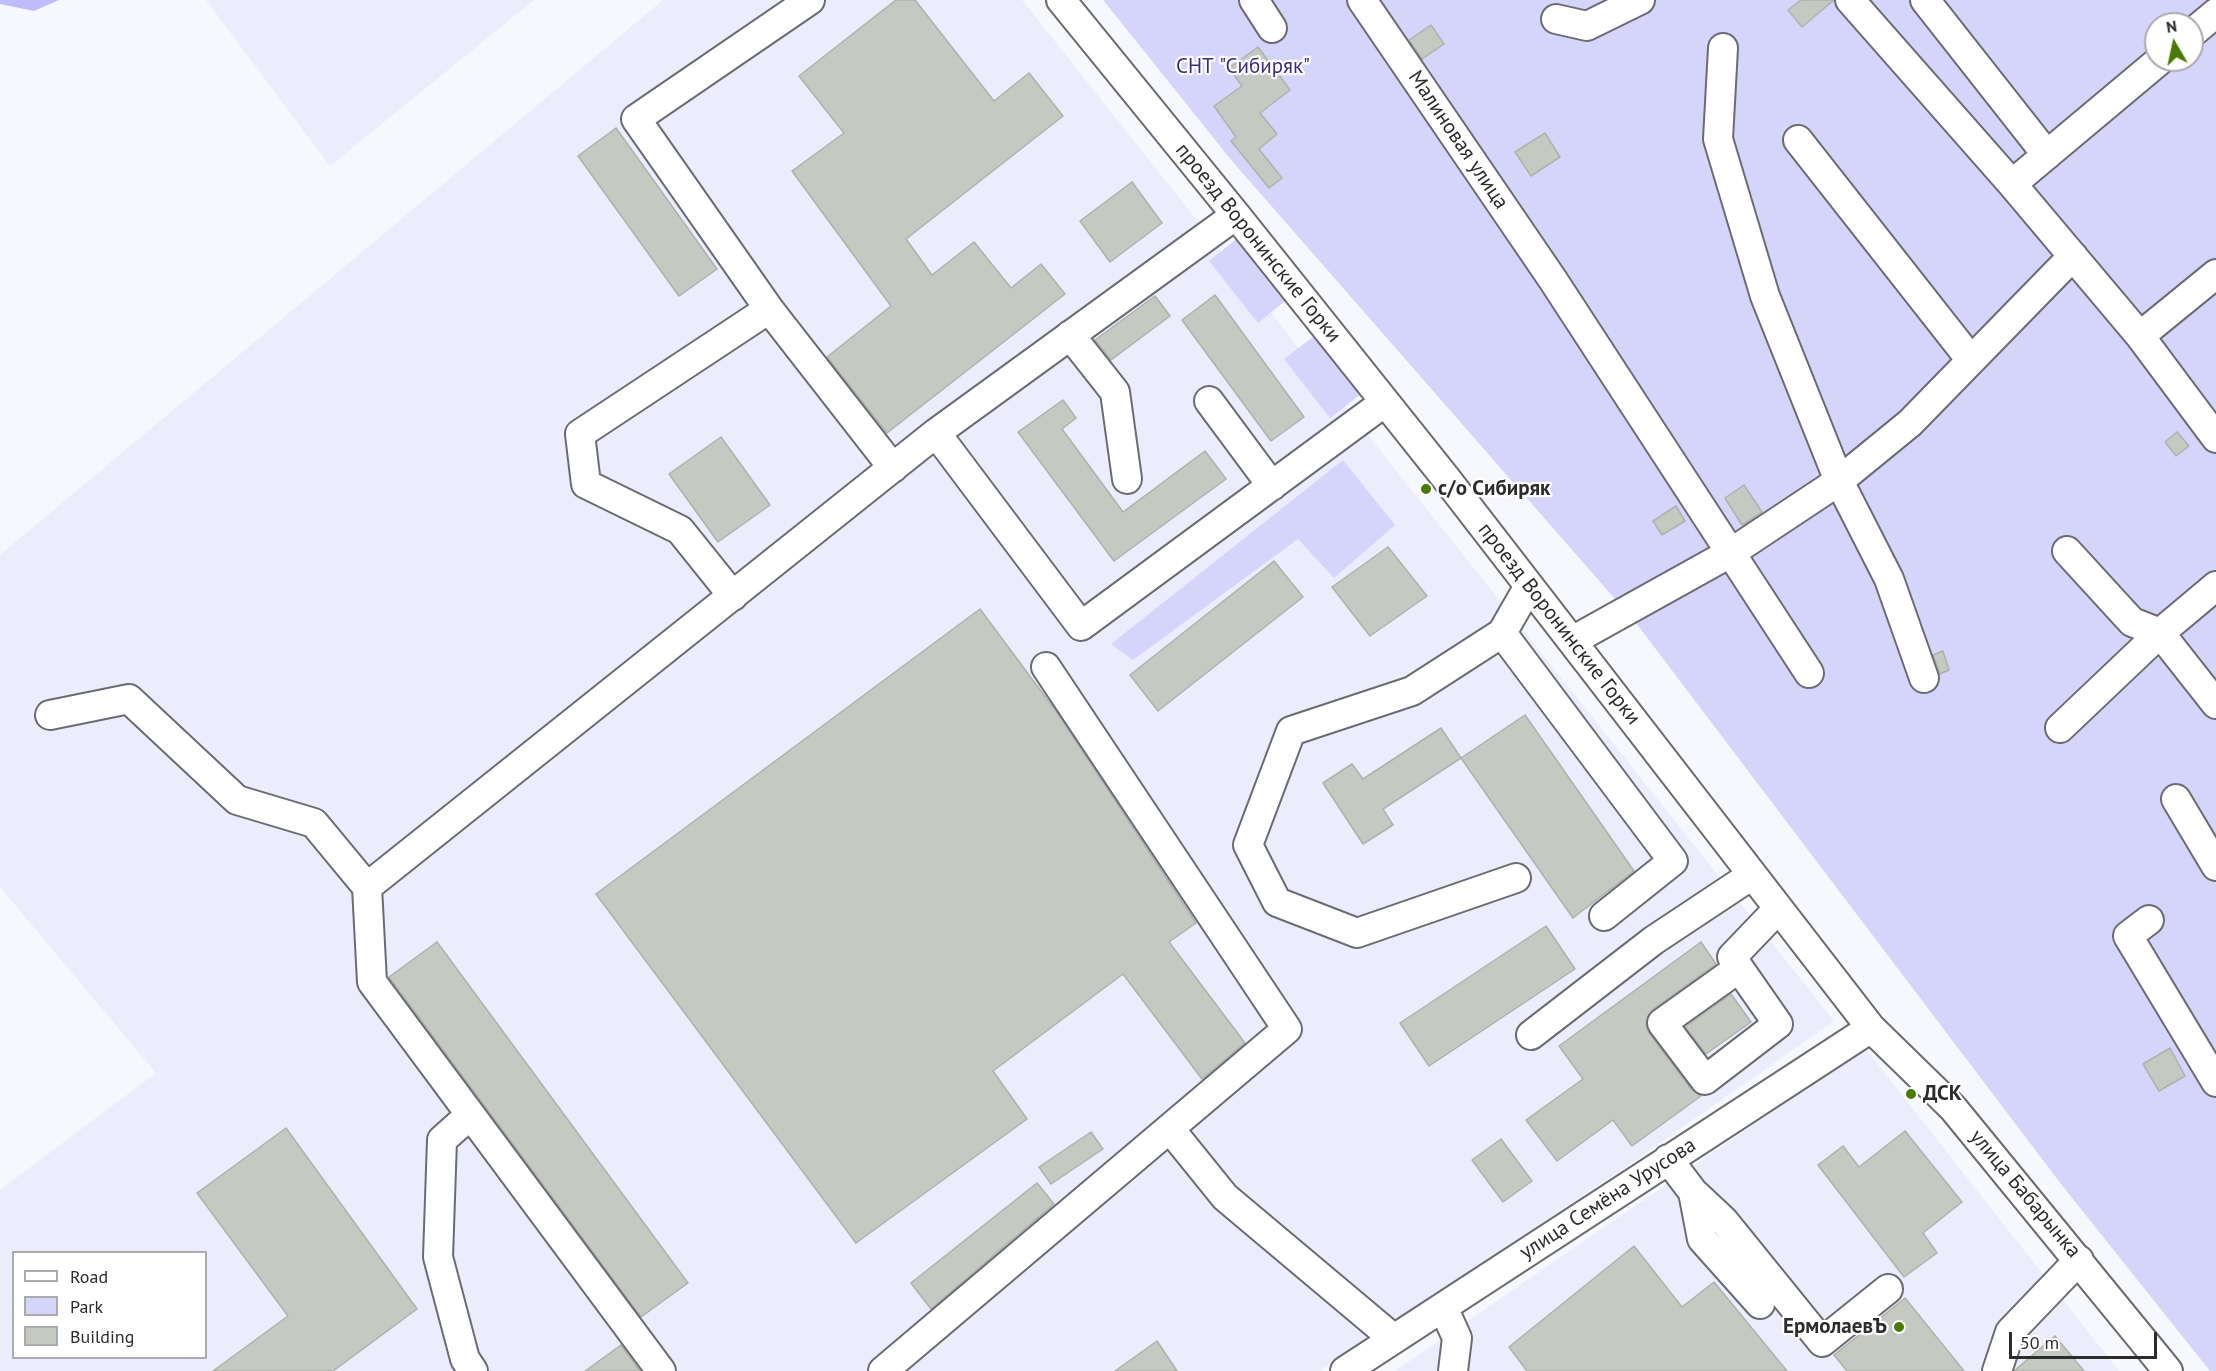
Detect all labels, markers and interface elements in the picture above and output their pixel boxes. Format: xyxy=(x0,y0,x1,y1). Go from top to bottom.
north arrow xyxy=(2144,12,2204,72)
text: N xyxy=(2165,15,2178,37)
park label: СНТ "Сибиряк" xyxy=(1176,54,1310,80)
street label: Малиновая улица xyxy=(1402,66,1514,214)
street label: проезд Воронинские Горки xyxy=(1170,138,1346,348)
place label: с/о Сибиряк xyxy=(1438,476,1550,502)
marker: с/о Сибиряк xyxy=(1419,482,1433,496)
street label: проезд Воронинские Горки xyxy=(1472,518,1646,730)
place label: ДСК xyxy=(1923,1081,1962,1107)
marker: ДСК xyxy=(1904,1087,1918,1101)
street label: улица Бабарынка xyxy=(1964,1125,2086,1263)
street label: улица Семёна Урусова xyxy=(1515,1133,1701,1265)
legend xyxy=(12,1251,207,1359)
text: Road xyxy=(70,1265,108,1288)
text: Park xyxy=(70,1295,103,1318)
place label: ЕрмолаевЪ xyxy=(1783,1314,1887,1340)
marker: ЕрмолаевЪ xyxy=(1892,1320,1906,1334)
scale bar xyxy=(2012,1320,2160,1358)
text: Building xyxy=(70,1325,134,1348)
text: 50 m xyxy=(2020,1331,2059,1354)

